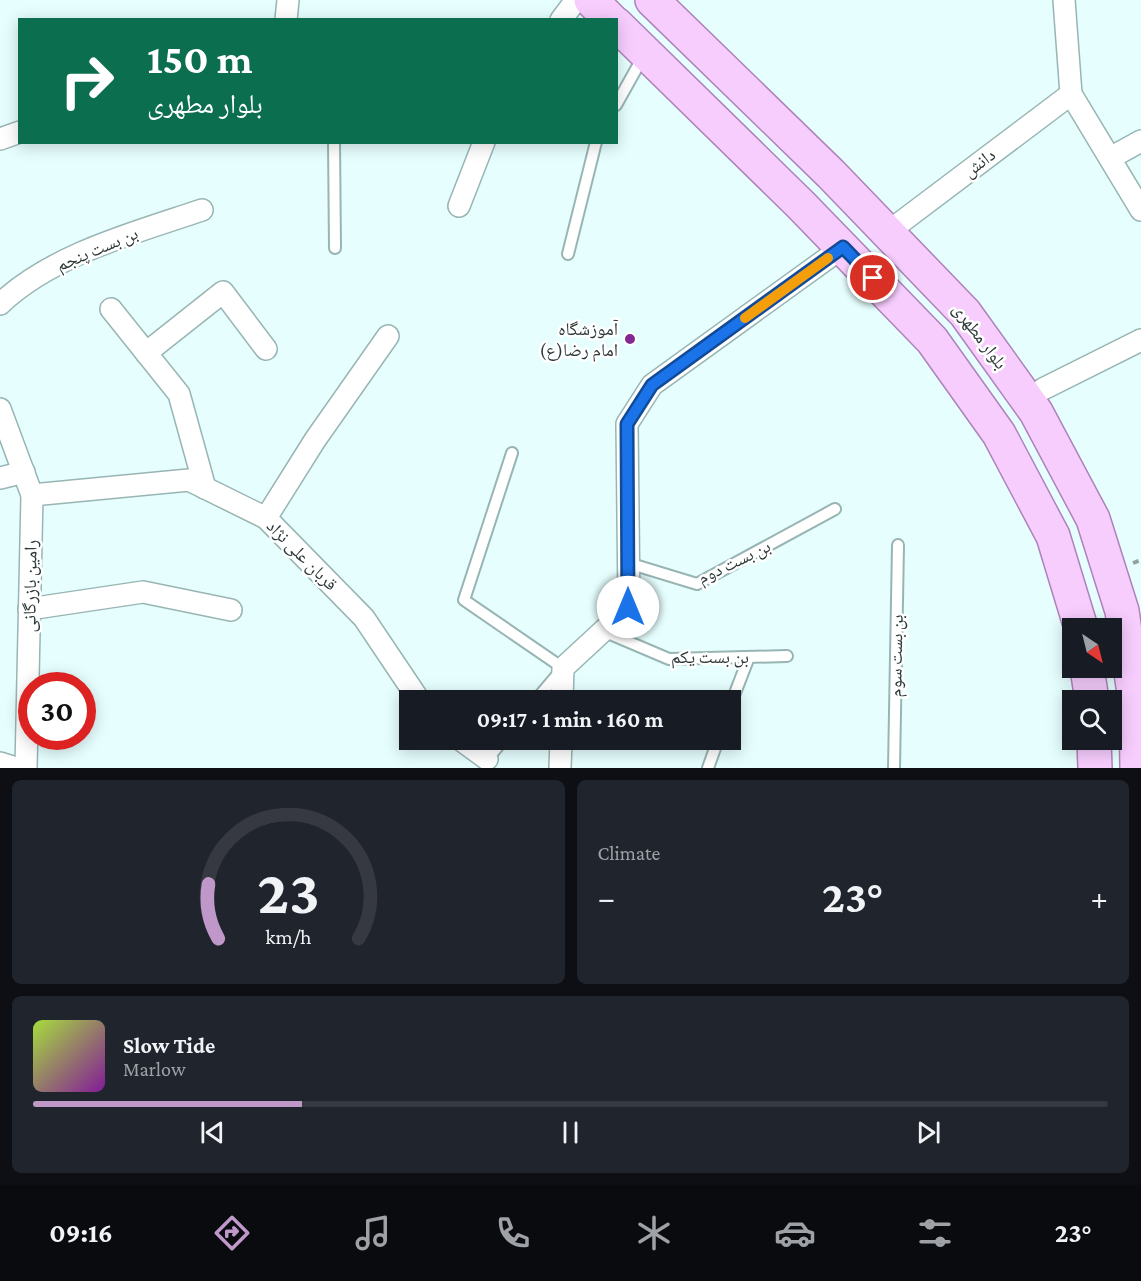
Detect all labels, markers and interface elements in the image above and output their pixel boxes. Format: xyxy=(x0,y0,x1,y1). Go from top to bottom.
text: 150 m xyxy=(147,35,252,82)
icon: right xyxy=(48,42,126,120)
text: بلوار مطهری xyxy=(147,89,263,119)
street label: دانش xyxy=(959,144,1000,182)
street label: بن بست پنجم xyxy=(53,223,142,277)
pin xyxy=(847,252,898,303)
icon: arrive xyxy=(856,261,889,294)
street label: بلوار مطهری xyxy=(948,299,1011,373)
place label: آموزشگاه امام رضا(ع) xyxy=(540,319,618,362)
marker: آموزشگاه امام رضا(ع) xyxy=(623,332,637,346)
street label: قربان علی نژاد xyxy=(262,516,341,595)
street label: بن بست دوم xyxy=(694,536,775,590)
street label: رامین بازرگانی xyxy=(19,540,42,632)
position arrow xyxy=(596,575,660,639)
street label: بن بست سوم xyxy=(885,614,909,698)
north arrow xyxy=(1062,618,1122,678)
map controls xyxy=(1062,618,1122,750)
street label: بن بست یکم xyxy=(671,647,749,669)
speed limit sign: 30 xyxy=(18,672,96,750)
button: search xyxy=(1062,690,1122,750)
text: 09:17 · 1 min · 160 m xyxy=(477,707,663,732)
text: Climate xyxy=(598,842,660,864)
text: 23 xyxy=(257,857,319,926)
text: 23° xyxy=(822,872,884,922)
text: − xyxy=(598,879,615,916)
text: + xyxy=(1091,879,1108,916)
text: km/h xyxy=(265,925,312,949)
text: Slow Tide xyxy=(123,1033,215,1058)
text: Marlow xyxy=(123,1058,186,1080)
icon: previous xyxy=(196,1116,229,1149)
icon: pause xyxy=(554,1116,587,1149)
icon: next xyxy=(912,1116,945,1149)
icon: directions xyxy=(211,1212,253,1254)
icon: music xyxy=(352,1212,394,1254)
icon: phone xyxy=(492,1212,534,1254)
icon: climate xyxy=(633,1212,675,1254)
icon: car xyxy=(774,1212,816,1254)
icon: filters xyxy=(914,1212,956,1254)
text: 09:16 xyxy=(49,1218,113,1248)
text: 23° xyxy=(1055,1218,1092,1248)

